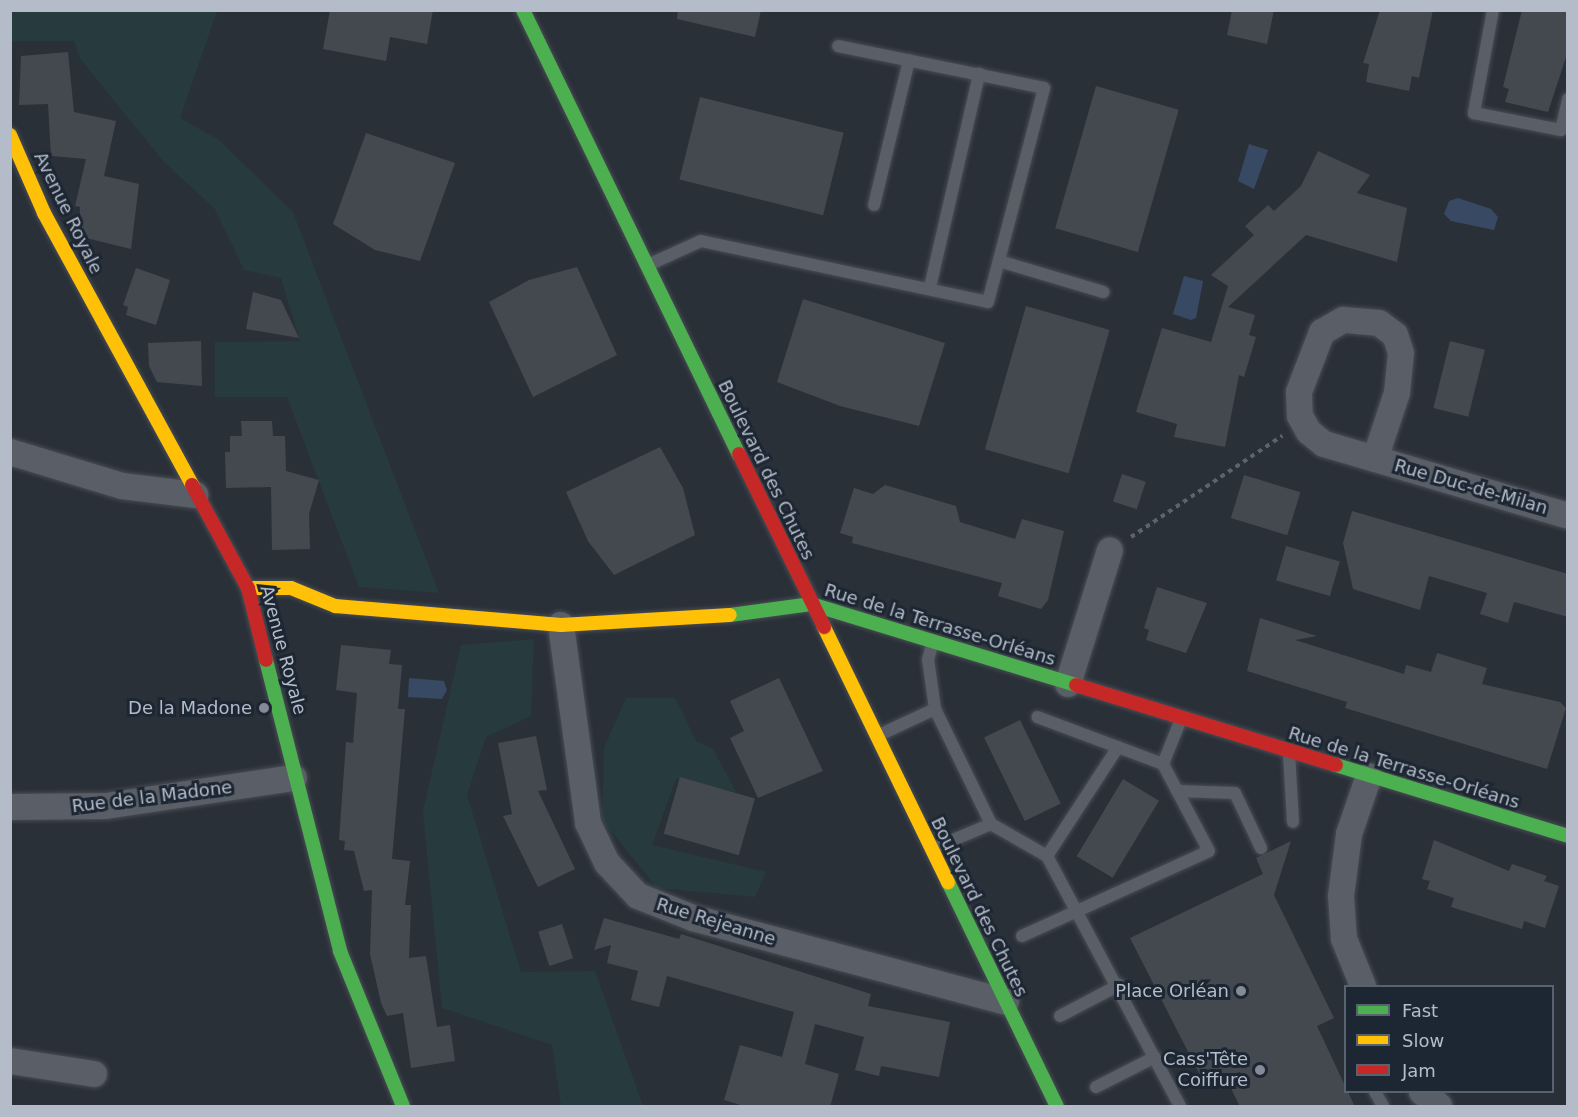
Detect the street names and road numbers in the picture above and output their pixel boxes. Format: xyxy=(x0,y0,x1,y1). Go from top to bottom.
street label: Avenue Royale xyxy=(29,148,107,278)
street label: Boulevard des Chutes xyxy=(713,377,819,563)
street label: Rue Duc-de-Milan xyxy=(1392,455,1550,519)
street label: Rue de la Terrasse-Orléans xyxy=(822,579,1058,671)
street label: Avenue Royale xyxy=(255,583,311,717)
street label: Rue de la Terrasse-Orléans xyxy=(1286,722,1522,814)
street label: Rue de la Madone xyxy=(71,776,233,818)
street label: Boulevard des Chutes xyxy=(926,814,1032,1000)
street label: Rue Rejeanne xyxy=(654,894,778,950)

